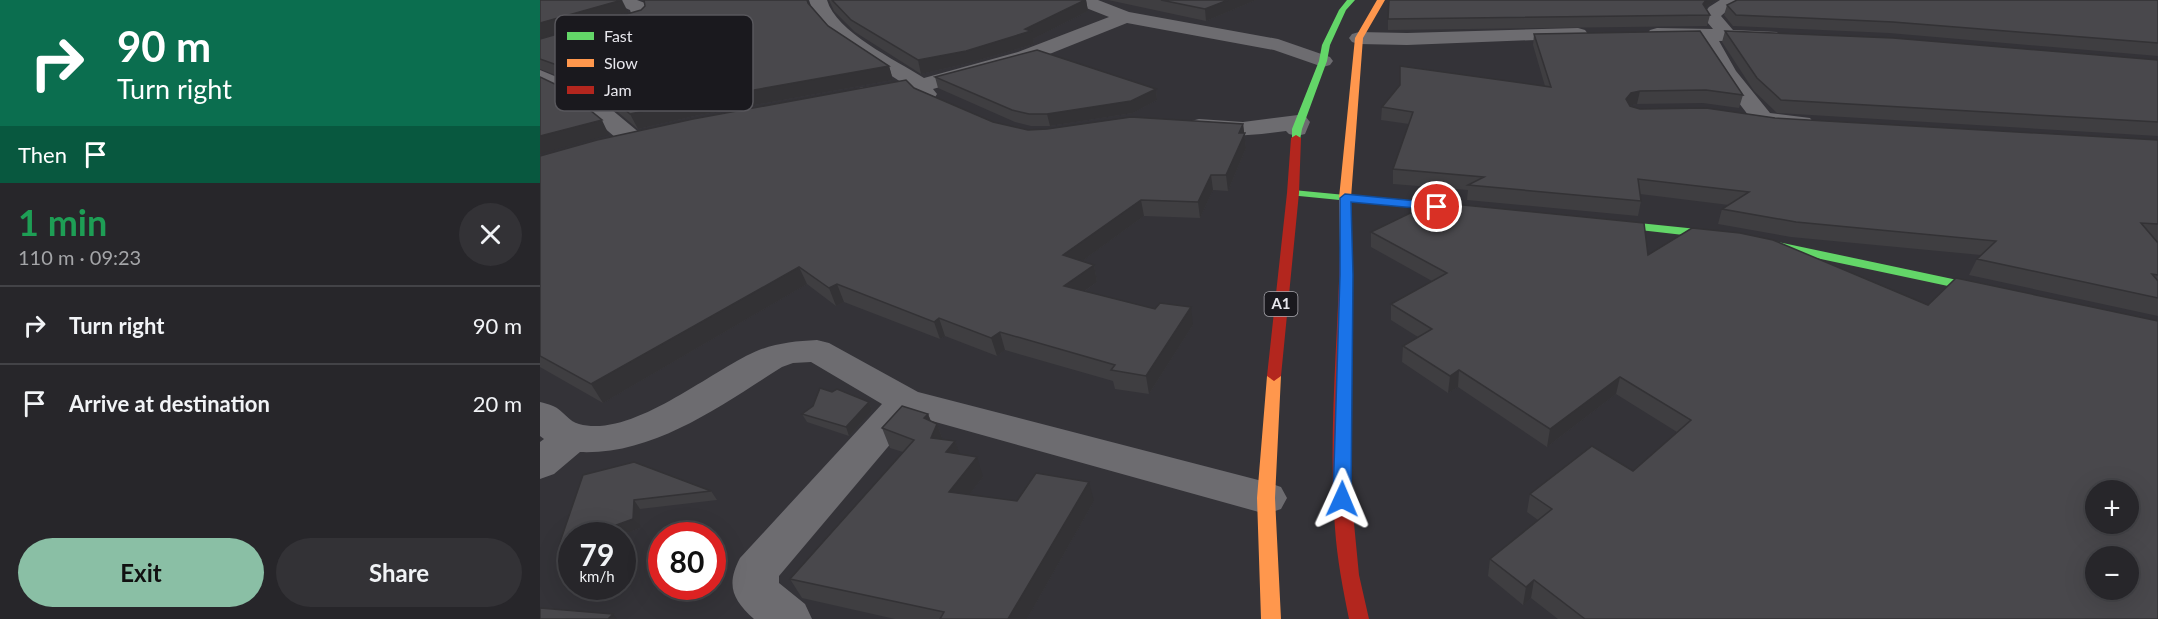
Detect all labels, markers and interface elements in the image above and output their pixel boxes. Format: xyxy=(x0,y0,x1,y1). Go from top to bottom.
legend xyxy=(555,15,753,111)
text: 90 m xyxy=(117,21,211,71)
icon: right xyxy=(18,24,96,102)
text: Fast xyxy=(604,26,633,45)
text: Slow xyxy=(604,53,638,72)
text: Turn right xyxy=(117,72,232,105)
text: Jam xyxy=(604,80,632,99)
icon: arrive xyxy=(79,138,112,171)
text: Then xyxy=(18,141,67,168)
pin xyxy=(1411,181,1462,232)
icon: arrive xyxy=(1420,190,1453,223)
text: 1 min xyxy=(18,200,107,244)
button: close xyxy=(459,203,522,266)
text: 110 m · 09:23 xyxy=(18,245,141,269)
road number: A1 xyxy=(1264,292,1298,316)
icon: right xyxy=(18,309,51,342)
text: Turn right xyxy=(69,312,164,339)
text: 90 m xyxy=(473,312,522,339)
icon: arrive xyxy=(18,387,51,420)
text: Arrive at destination xyxy=(69,390,270,417)
text: 20 m xyxy=(473,390,522,417)
position arrow xyxy=(1310,467,1374,531)
map controls xyxy=(2085,480,2139,600)
button: + xyxy=(2085,480,2139,534)
speed limit sign: 80 xyxy=(648,522,726,600)
text: 79 xyxy=(580,536,614,572)
button: Exit xyxy=(18,538,264,607)
button: Share xyxy=(276,538,522,607)
button: − xyxy=(2085,546,2139,600)
text: km/h xyxy=(579,567,615,585)

